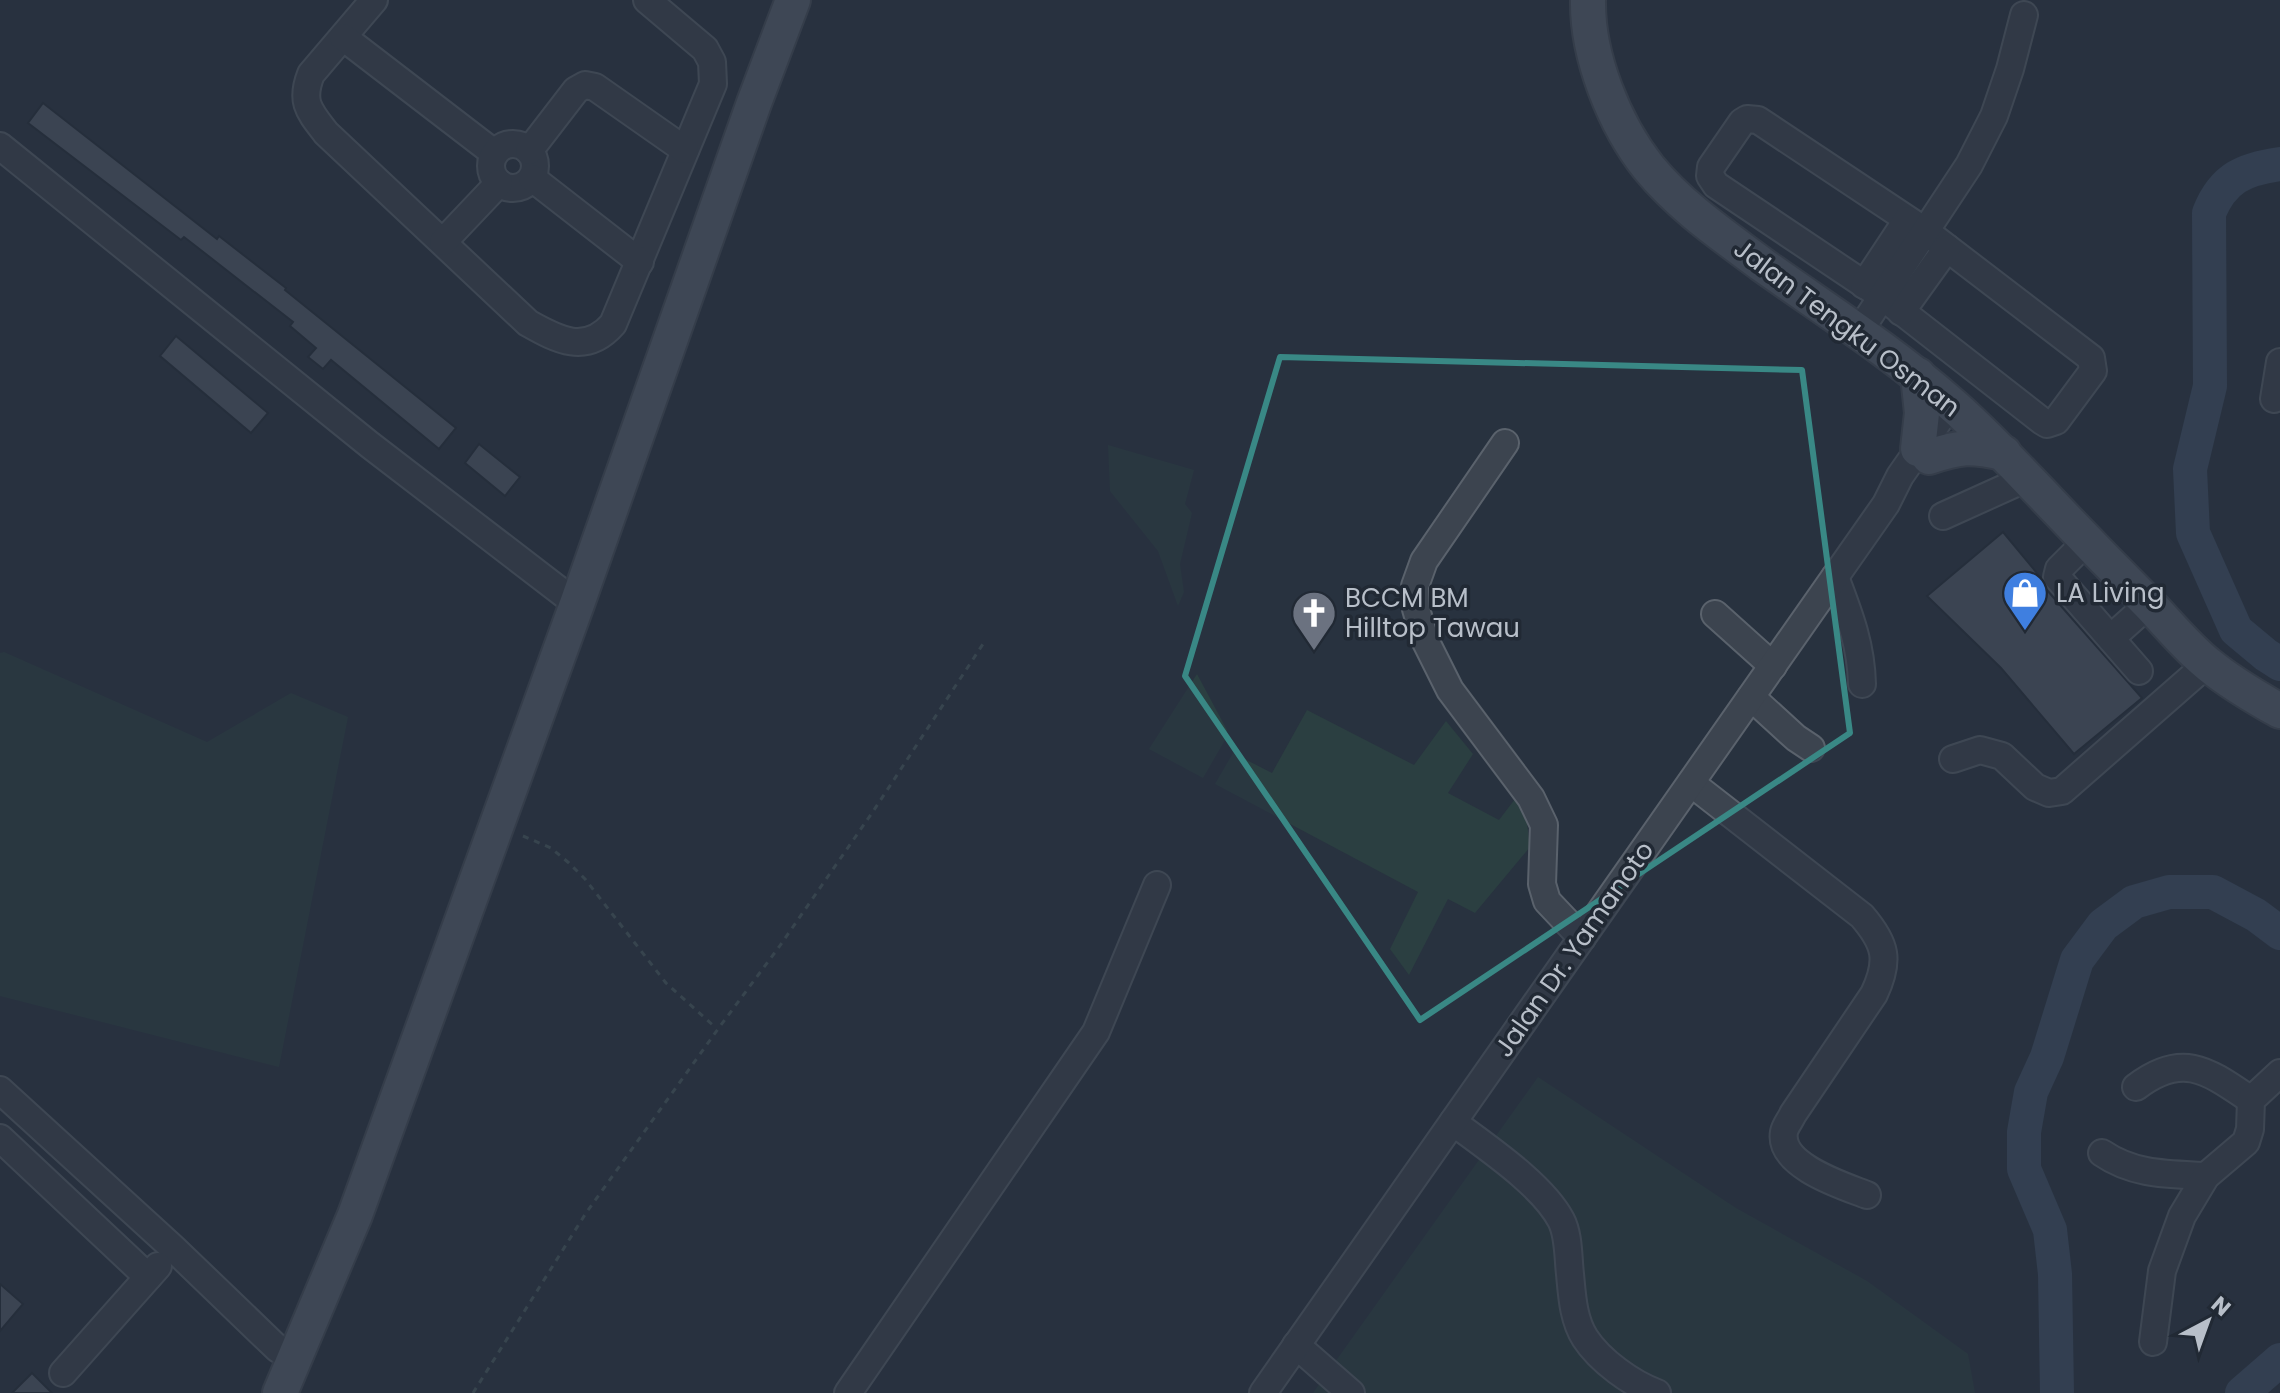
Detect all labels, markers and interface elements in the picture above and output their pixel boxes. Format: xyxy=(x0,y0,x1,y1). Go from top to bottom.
street label: Jalan Tengku Osman xyxy=(1726,231,1968,425)
shop icon: LA Living xyxy=(2001,569,2049,632)
place label: LA Living xyxy=(2056,575,2165,611)
place label: BCCM BM Hilltop Tawau xyxy=(1345,580,1520,646)
church icon: BCCM BM Hilltop Tawau xyxy=(1290,589,1338,652)
street label: Jalan Dr. Yamanoto xyxy=(1486,834,1662,1064)
north arrow xyxy=(2168,1281,2248,1361)
text: N xyxy=(2204,1289,2237,1323)

